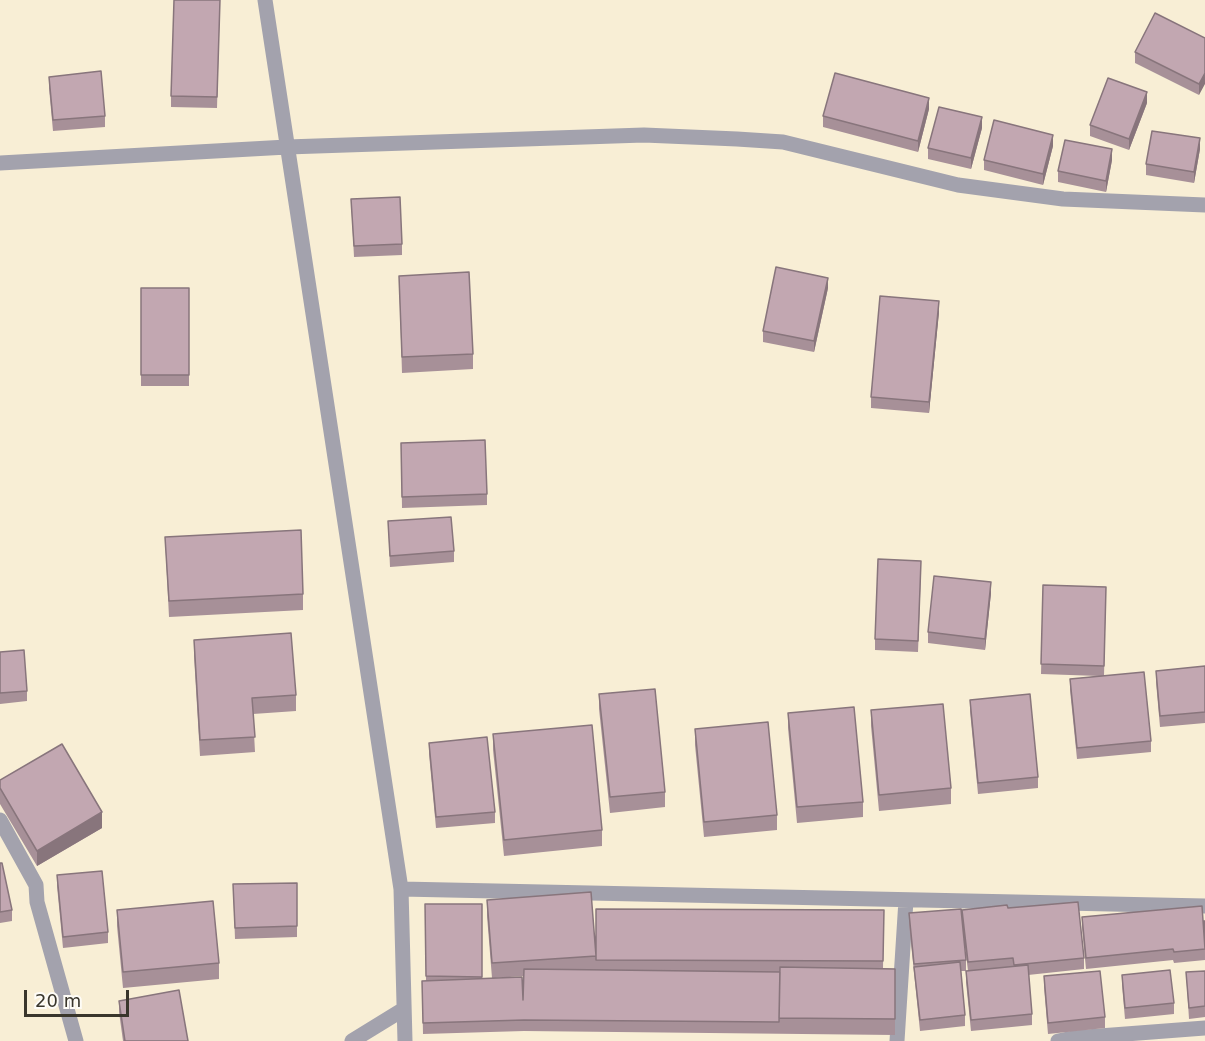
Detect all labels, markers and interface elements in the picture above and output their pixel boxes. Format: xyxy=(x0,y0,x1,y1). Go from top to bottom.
scale bar xyxy=(27,978,132,1016)
text: 20 m xyxy=(35,990,81,1011)

